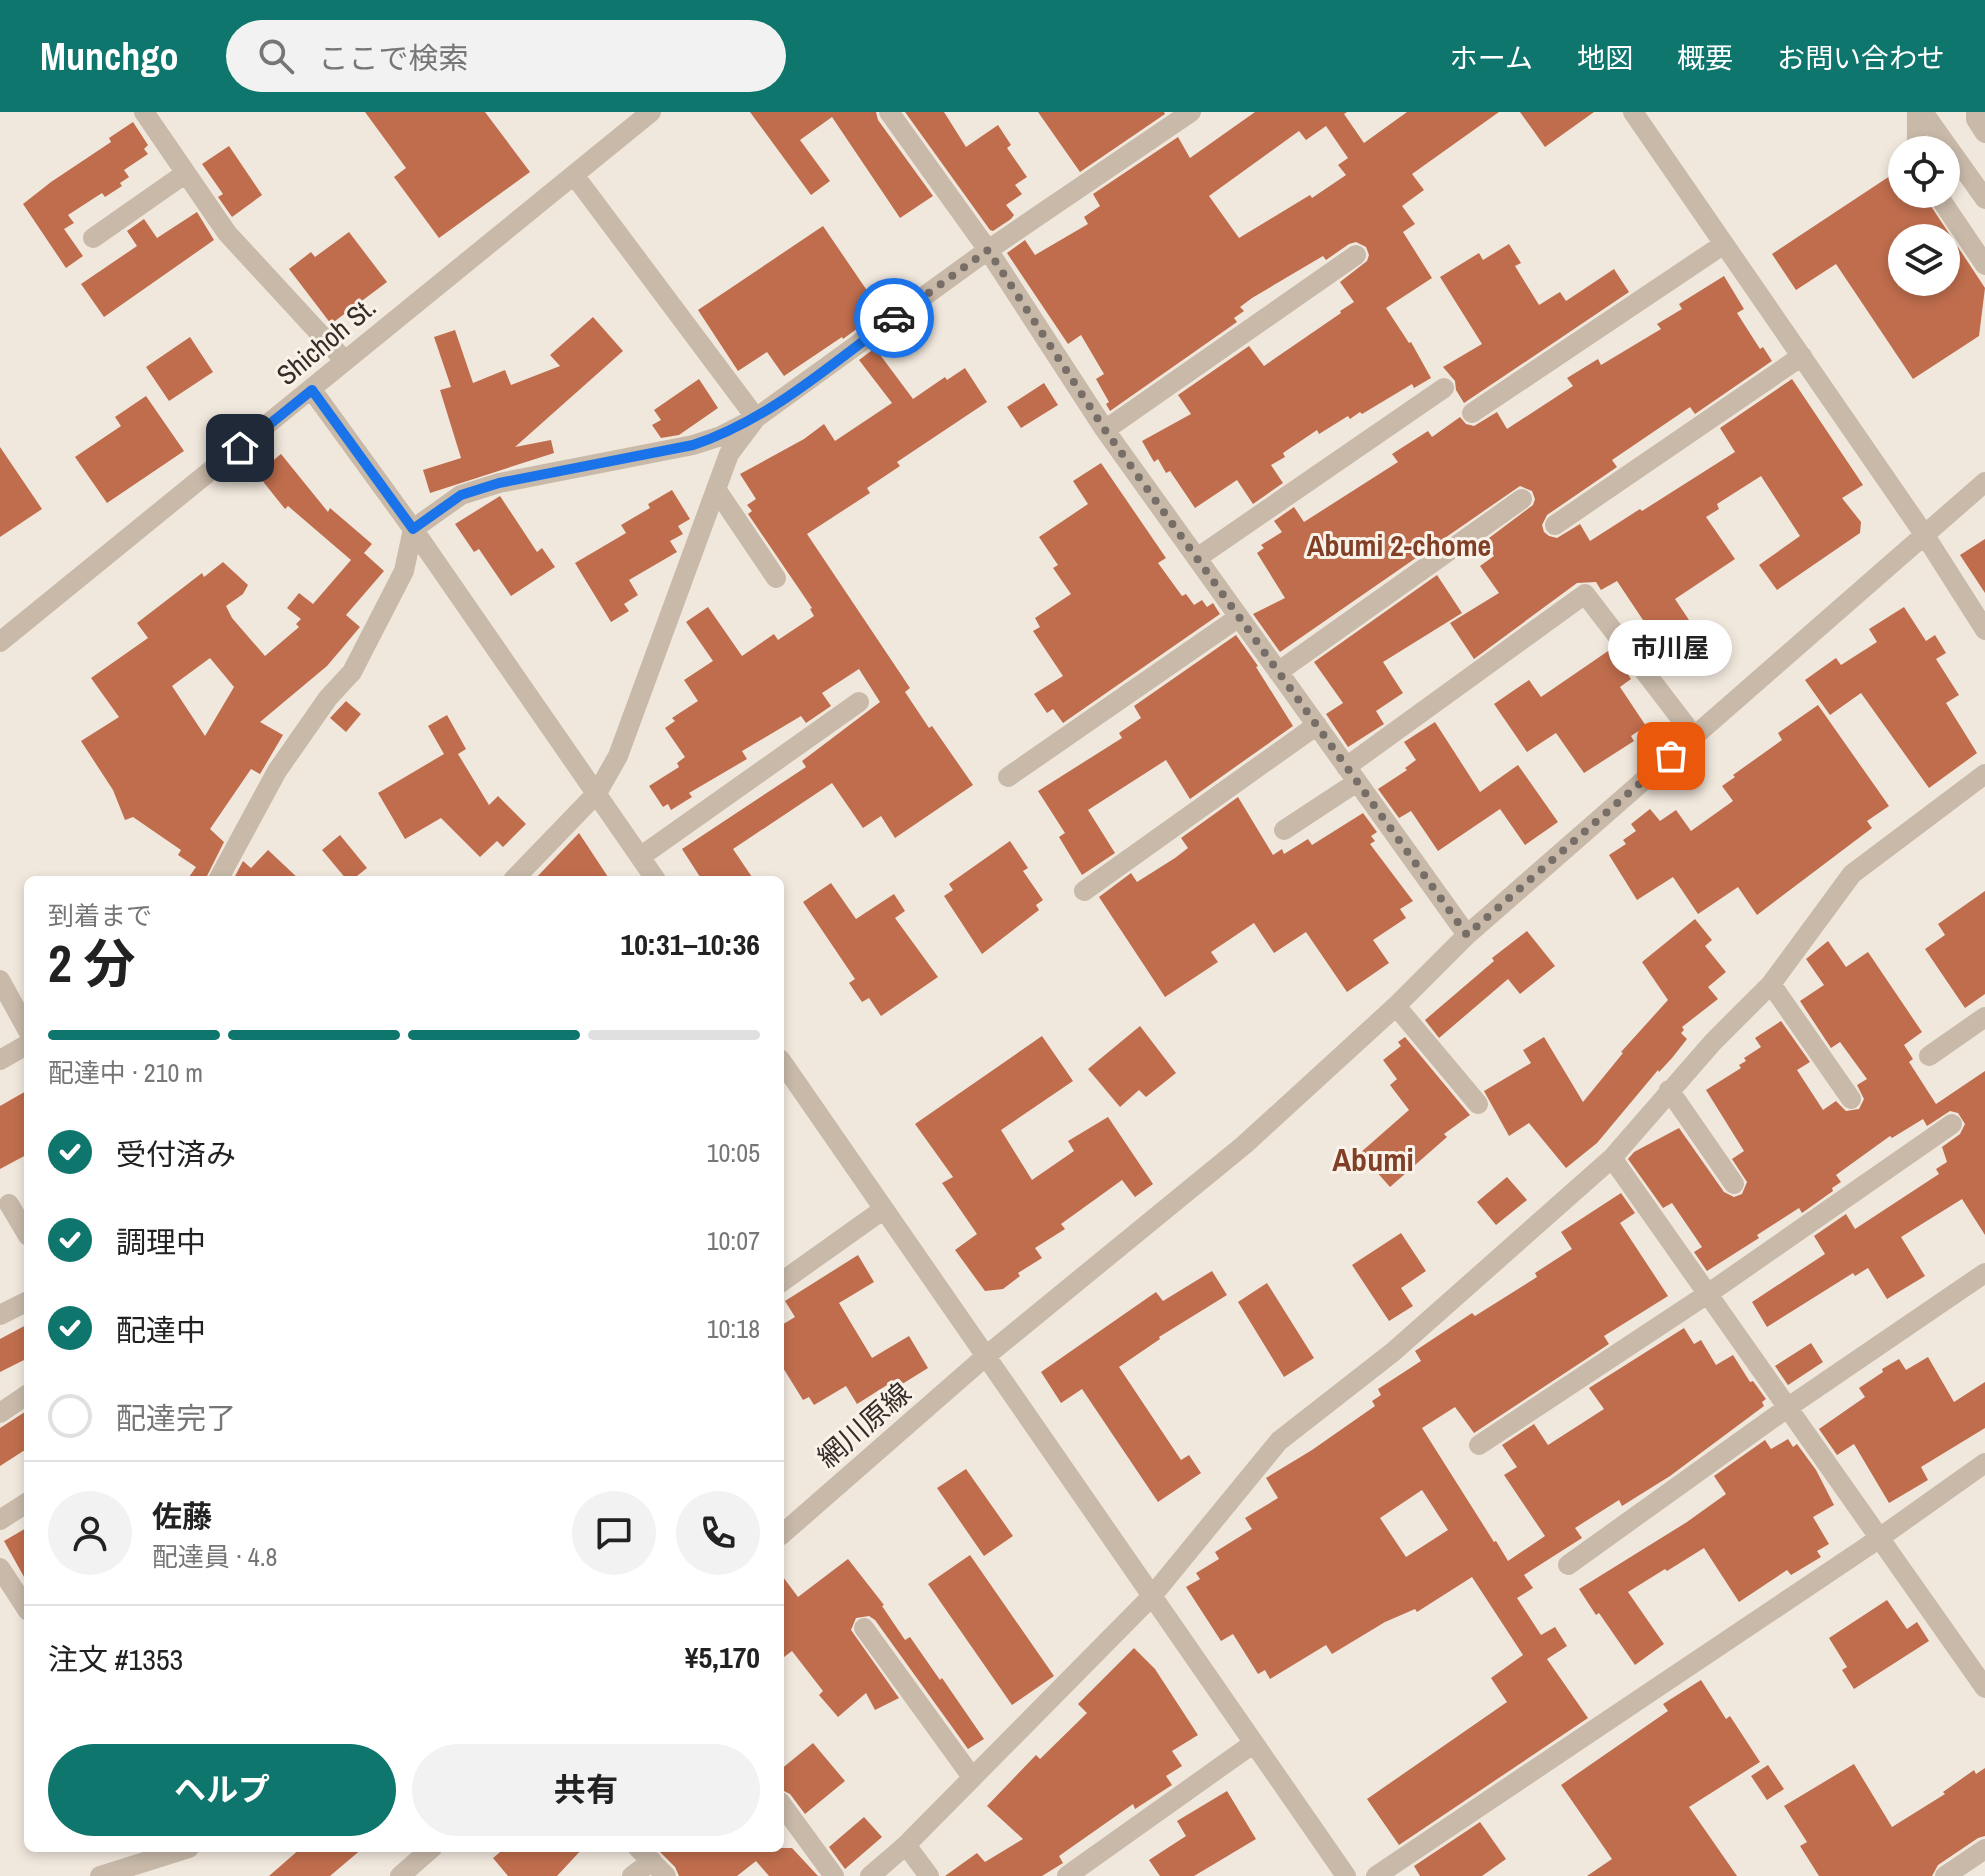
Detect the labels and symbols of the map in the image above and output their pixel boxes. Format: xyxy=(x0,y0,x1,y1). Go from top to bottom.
courier xyxy=(854,278,934,358)
street label: Shichoh St. xyxy=(268,288,384,394)
pin xyxy=(206,414,274,482)
district label: Abumi 2-chome xyxy=(1307,525,1491,565)
callout: 市川屋 xyxy=(1609,620,1733,676)
pin xyxy=(1637,722,1705,790)
district label: Abumi xyxy=(1332,1138,1414,1181)
street label: 網川原線 xyxy=(809,1374,919,1476)

